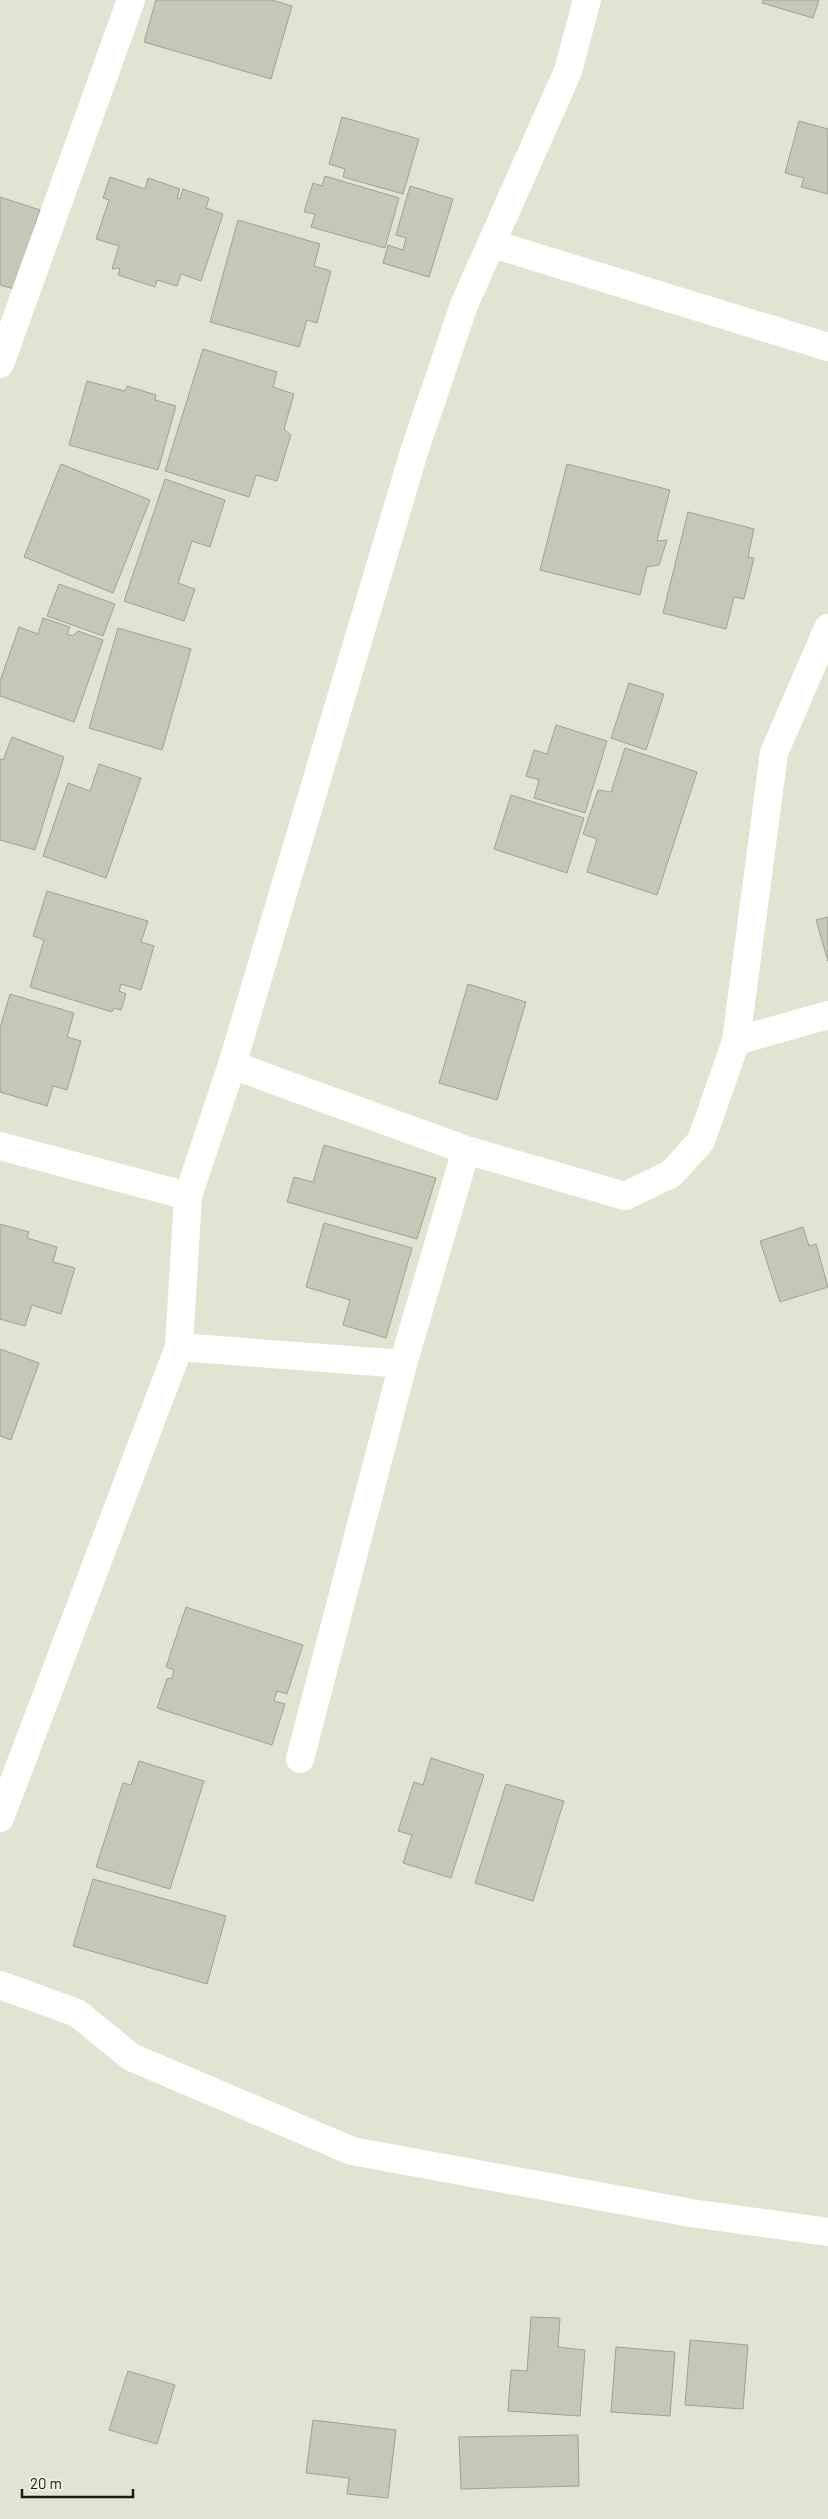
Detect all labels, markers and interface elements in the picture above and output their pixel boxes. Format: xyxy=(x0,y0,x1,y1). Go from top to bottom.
scale bar xyxy=(22,2466,134,2498)
text: 20 m xyxy=(30,2474,62,2492)

